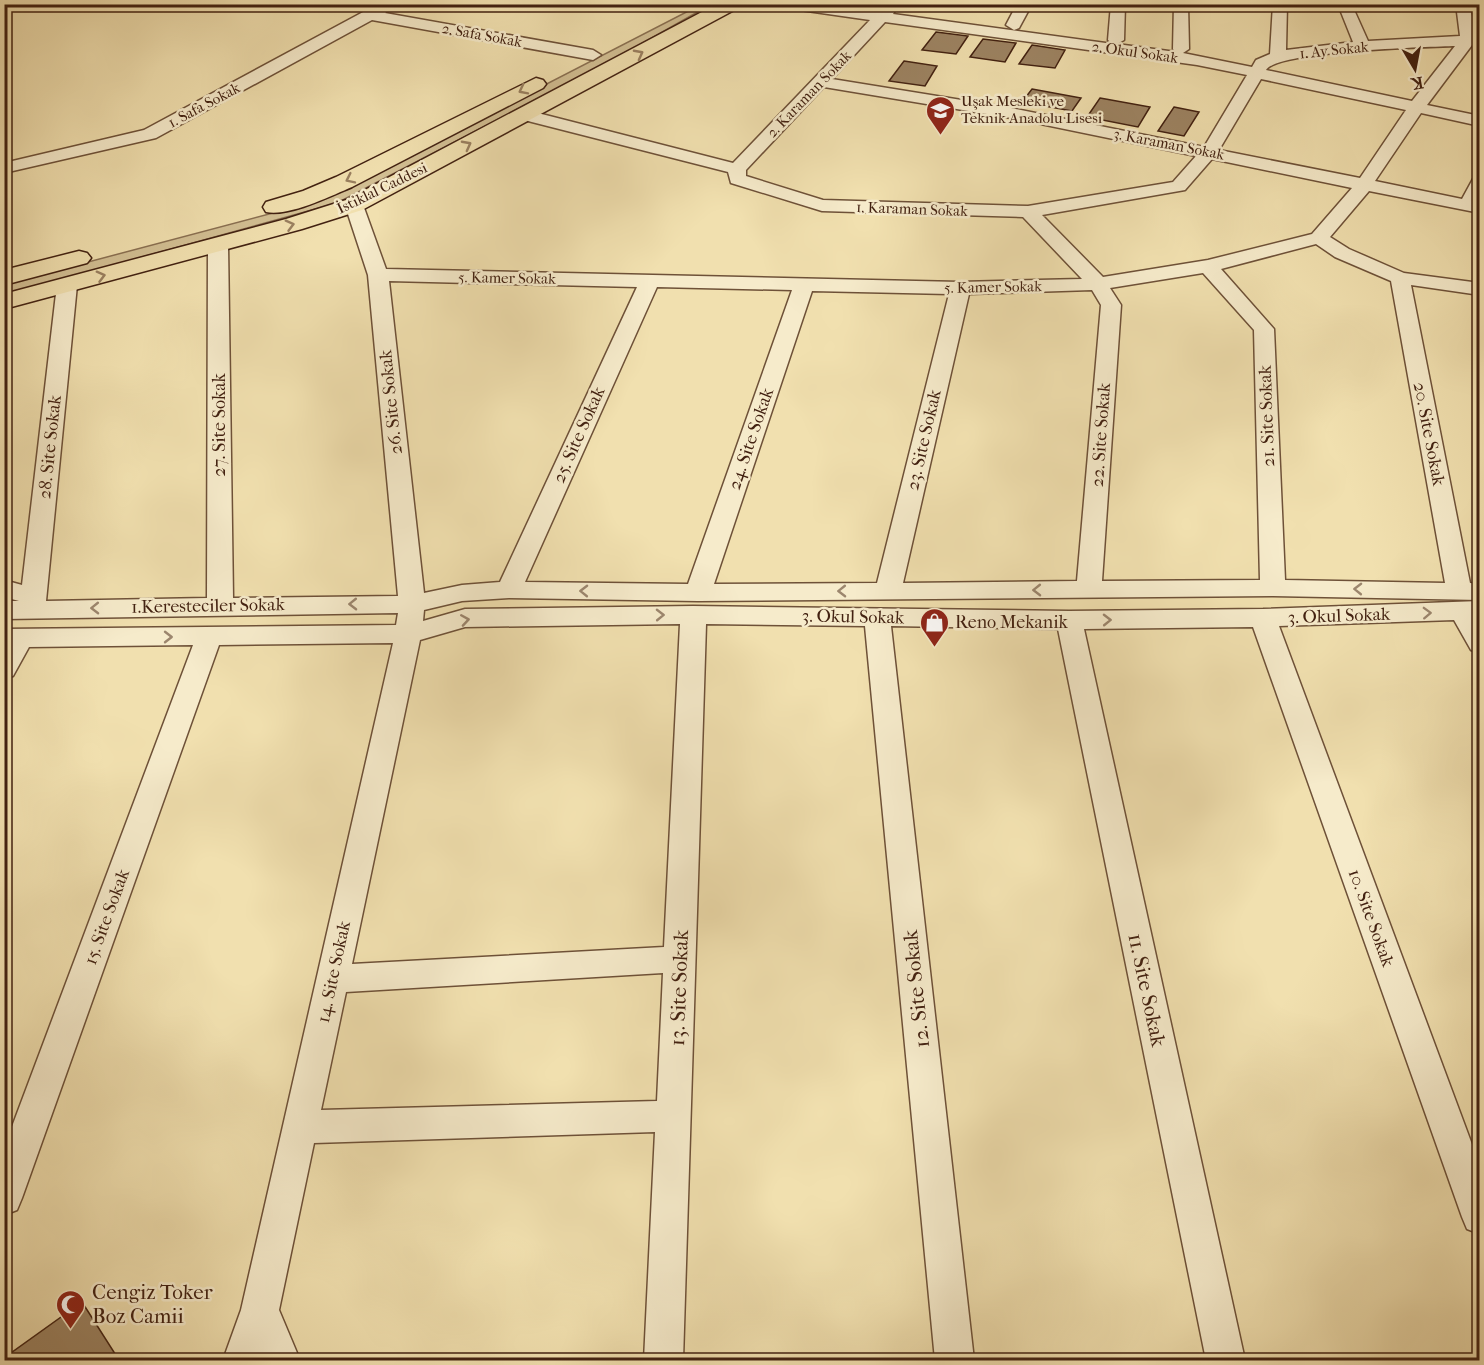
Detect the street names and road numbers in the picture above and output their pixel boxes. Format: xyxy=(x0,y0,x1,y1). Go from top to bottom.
street label: 2. Safa Sokak xyxy=(440,19,524,51)
street label: 2. Okul Sokak xyxy=(1091,37,1180,67)
street label: 1. Ay Sokak xyxy=(1299,37,1370,63)
street label: 2. Karaman Sokak xyxy=(763,47,855,141)
street label: 1. Safa Sokak xyxy=(165,78,243,131)
street label: 3. Karaman Sokak xyxy=(1112,124,1226,164)
street label: İstiklal Caddesi xyxy=(334,158,431,218)
street label: 1. Karaman Sokak xyxy=(856,198,968,220)
street label: 5. Kamer Sokak xyxy=(458,268,556,288)
street label: 5. Kamer Sokak xyxy=(944,277,1042,297)
street label: 26. Site Sokak xyxy=(375,348,407,455)
street label: 21. Site Sokak xyxy=(1255,364,1279,467)
street label: 27. Site Sokak xyxy=(209,372,230,477)
street label: 20. Site Sokak xyxy=(1409,380,1449,488)
street label: 22. Site Sokak xyxy=(1087,381,1115,488)
street label: 25. Site Sokak xyxy=(548,383,610,486)
street label: 24. Site Sokak xyxy=(724,385,778,493)
street label: 23. Site Sokak xyxy=(902,387,946,492)
street label: 28. Site Sokak xyxy=(34,393,66,500)
street label: 1.Keresteciler Sokak xyxy=(131,594,286,618)
street label: 3. Okul Sokak xyxy=(1288,604,1391,628)
street label: 3. Okul Sokak xyxy=(802,606,905,628)
street label: 15. Site Sokak xyxy=(80,866,134,968)
street label: 10. Site Sokak xyxy=(1344,866,1399,970)
street label: 14. Site Sokak xyxy=(313,918,355,1025)
street label: 13. Site Sokak xyxy=(665,929,693,1047)
street label: 12. Site Sokak xyxy=(898,929,934,1049)
street label: 11. Site Sokak xyxy=(1123,931,1171,1049)

